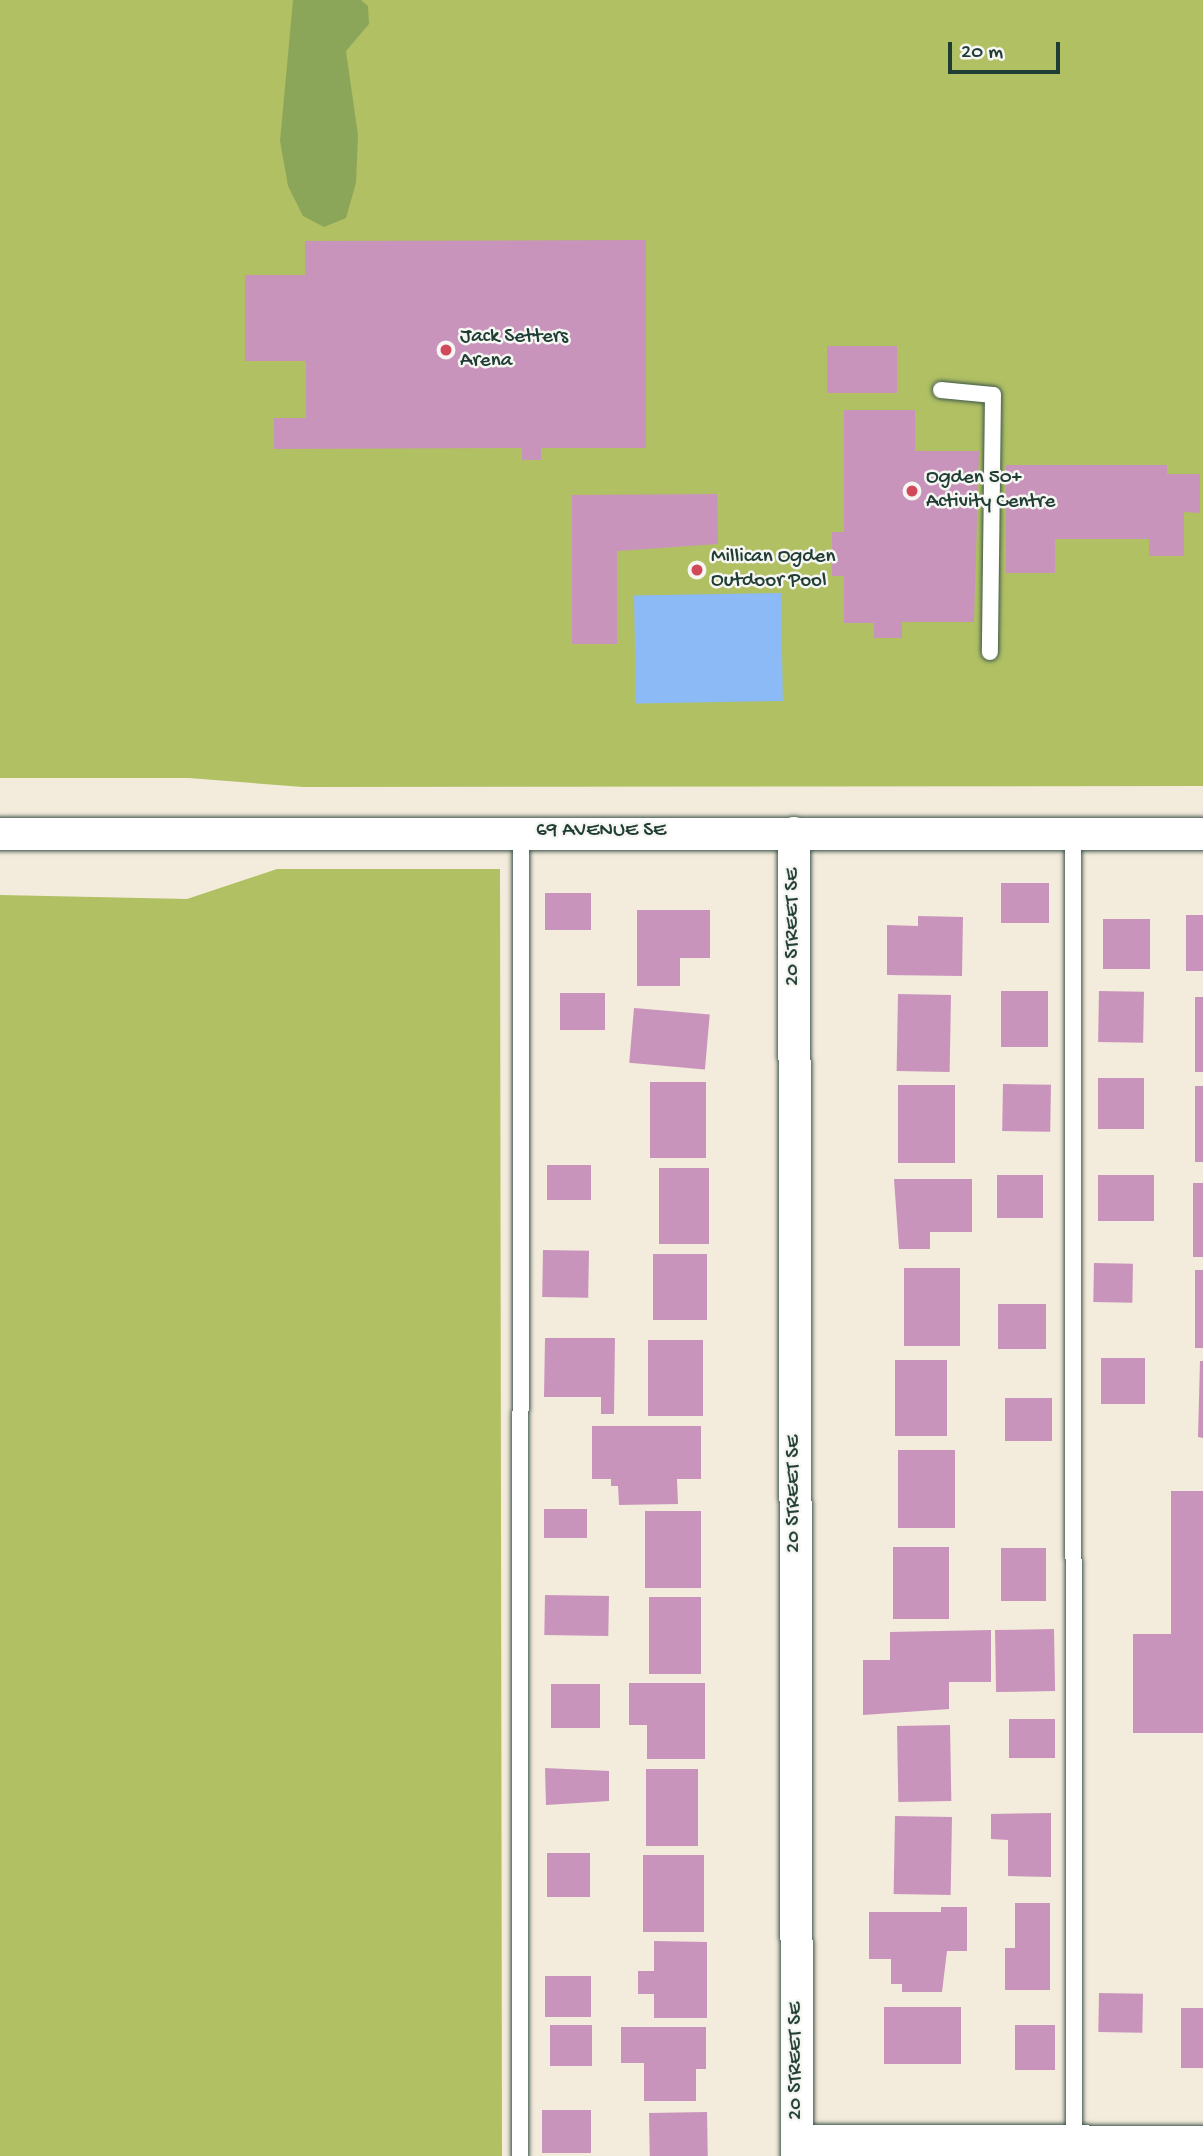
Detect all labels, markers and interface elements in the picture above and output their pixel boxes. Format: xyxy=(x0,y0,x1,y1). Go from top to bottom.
scale bar xyxy=(951,28,1063,72)
text: 20 m xyxy=(961,41,1003,66)
place label: Jack Setters Arena xyxy=(460,325,568,375)
marker: Jack Setters Arena xyxy=(438,342,454,358)
place label: Ogden 50+ Activity Centre xyxy=(926,466,1055,516)
marker: Ogden 50+ Activity Centre xyxy=(904,483,920,499)
place label: Millican Ogden Outdoor Pool xyxy=(711,545,835,595)
marker: Millican Ogden Outdoor Pool xyxy=(689,562,705,578)
street label: 69 AVENUE SE xyxy=(536,819,666,845)
street label: 20 STREET SE xyxy=(781,868,807,986)
street label: 20 STREET SE xyxy=(782,1435,808,1553)
street label: 20 STREET SE xyxy=(784,2002,810,2120)

